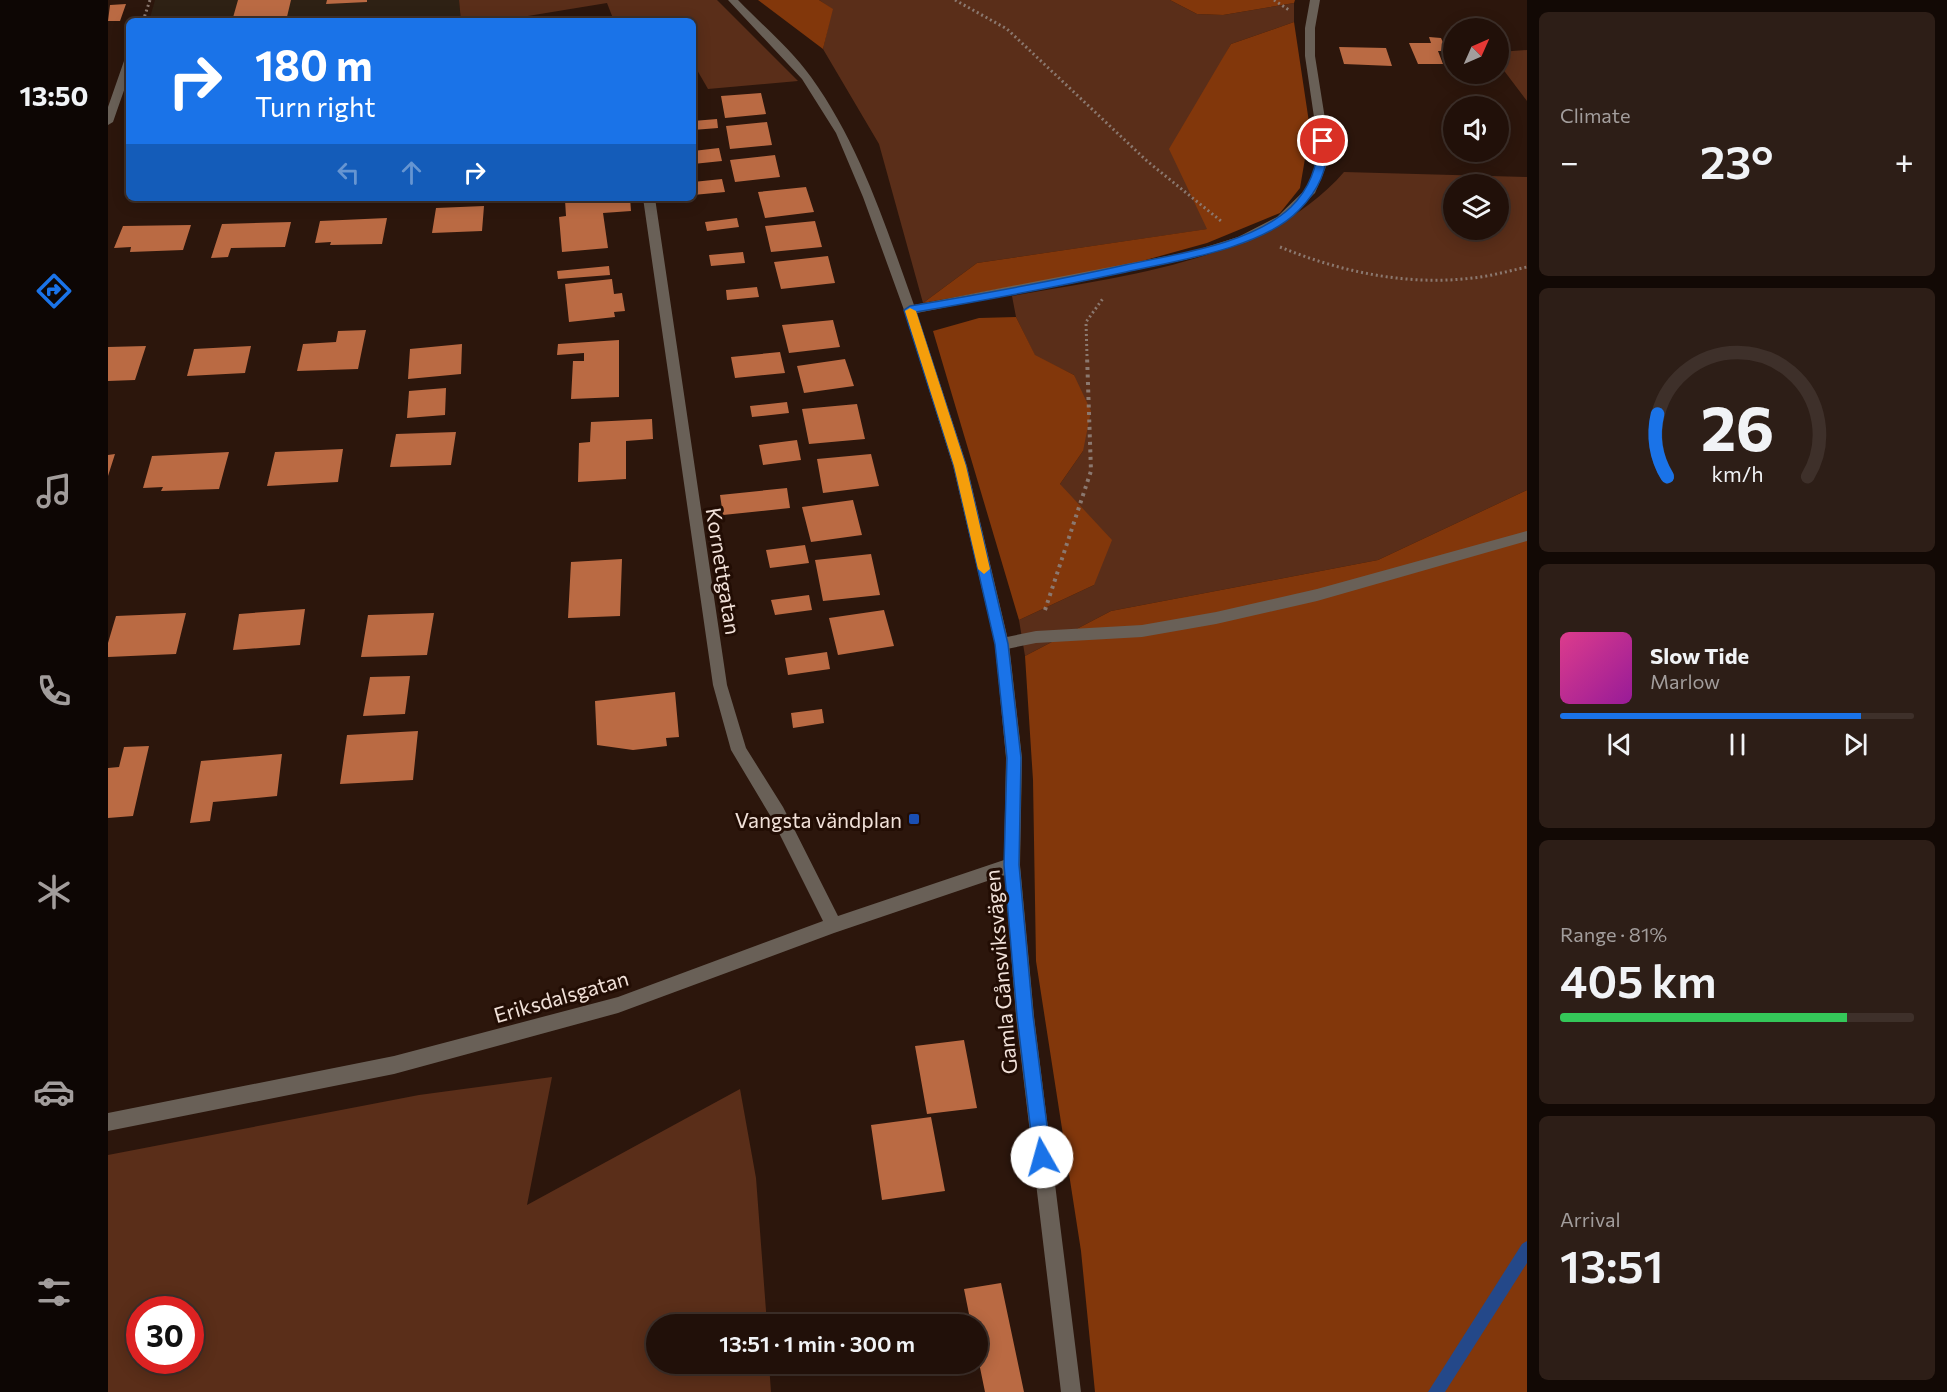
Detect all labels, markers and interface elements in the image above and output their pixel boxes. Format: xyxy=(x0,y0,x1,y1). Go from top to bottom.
north arrow xyxy=(1443,18,1509,84)
map controls xyxy=(1443,18,1509,240)
text: 180 m xyxy=(255,38,373,90)
icon: right xyxy=(156,42,234,120)
text: 13:50 xyxy=(20,79,88,112)
text: Turn right xyxy=(255,90,375,123)
button: sound xyxy=(1443,96,1509,162)
text: Climate xyxy=(1560,103,1630,127)
pin xyxy=(1297,115,1348,166)
icon: arrive xyxy=(1306,124,1339,157)
text: 23° xyxy=(1700,133,1773,188)
text: − xyxy=(1560,140,1579,181)
text: + xyxy=(1895,140,1914,181)
icon: left xyxy=(332,156,365,189)
icon: ahead xyxy=(395,156,428,189)
icon: right xyxy=(458,156,491,189)
button: layers xyxy=(1443,174,1509,240)
icon: directions xyxy=(33,270,75,312)
text: 26 xyxy=(1700,388,1774,464)
text: km/h xyxy=(1711,460,1763,486)
icon: music xyxy=(33,470,75,512)
street label: Kornettgatan xyxy=(702,506,746,636)
text: Slow Tide xyxy=(1650,642,1749,669)
text: Marlow xyxy=(1650,669,1720,693)
icon: phone xyxy=(33,670,75,712)
icon: previous xyxy=(1603,728,1636,761)
icon: pause xyxy=(1721,728,1754,761)
icon: next xyxy=(1839,728,1872,761)
place label: Vangsta vändplan xyxy=(735,807,902,832)
marker: Vangsta vändplan xyxy=(907,812,921,826)
street label: Gamla Gånsviksvägen xyxy=(979,869,1021,1075)
icon: climate xyxy=(33,871,75,913)
text: Range · 81% xyxy=(1560,922,1667,946)
text: 405 km xyxy=(1560,952,1716,1007)
street label: Eriksdalsgatan xyxy=(491,965,631,1027)
icon: car xyxy=(33,1071,75,1113)
position arrow xyxy=(1010,1125,1074,1189)
text: Arrival xyxy=(1560,1207,1621,1231)
text: 13:51 xyxy=(1560,1237,1664,1292)
icon: filters xyxy=(33,1271,75,1313)
speed limit sign: 30 xyxy=(126,1296,204,1374)
text: 13:51 · 1 min · 300 m xyxy=(719,1330,915,1357)

